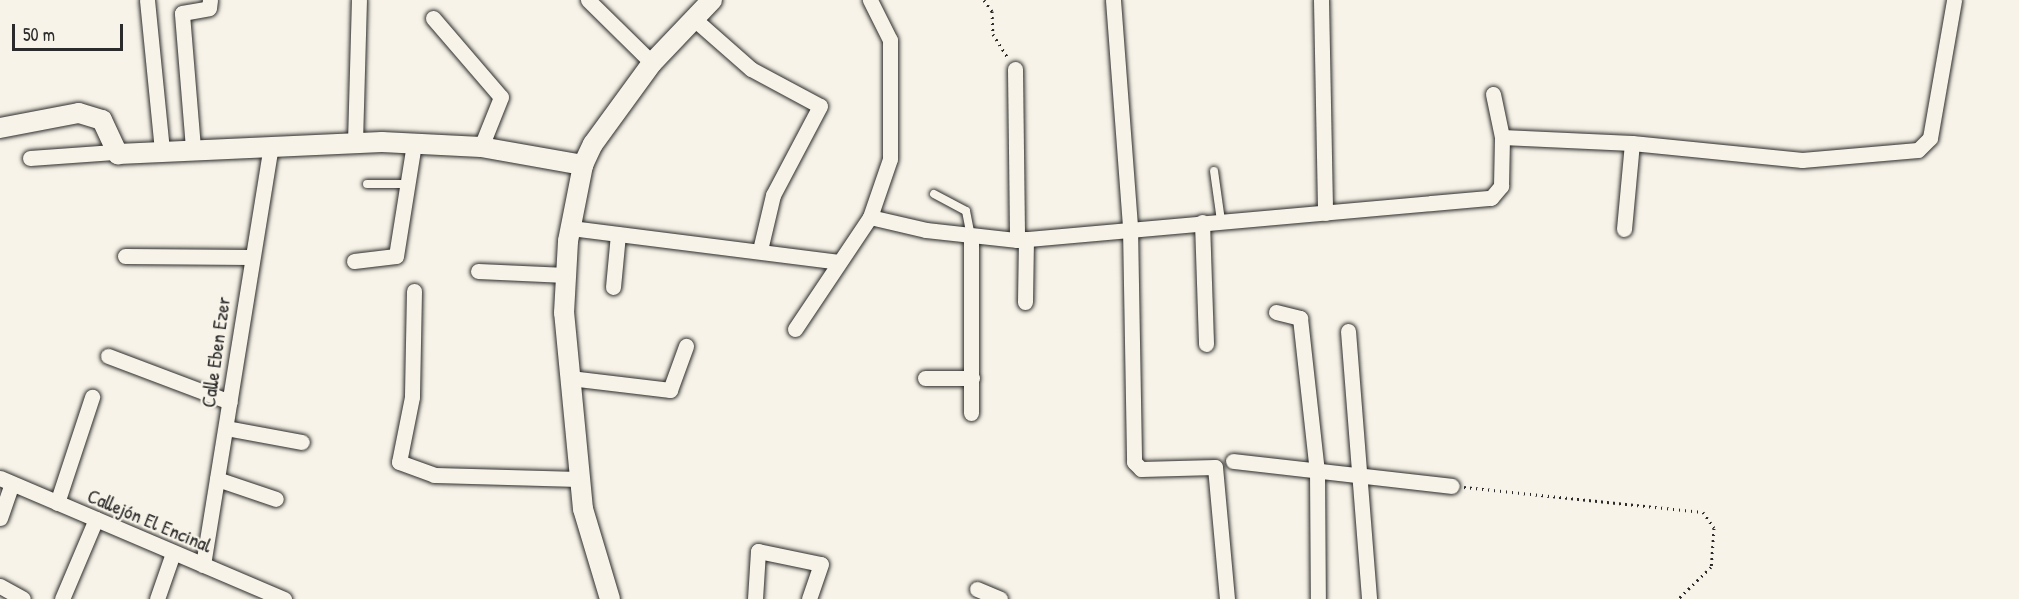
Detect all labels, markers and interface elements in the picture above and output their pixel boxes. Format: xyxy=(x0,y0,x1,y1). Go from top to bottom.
scale bar xyxy=(15,12,126,50)
text: 50 m xyxy=(23,22,55,47)
street label: Calle Eben Ezer xyxy=(195,295,235,409)
street label: Callejón El Encinal xyxy=(84,483,216,557)

